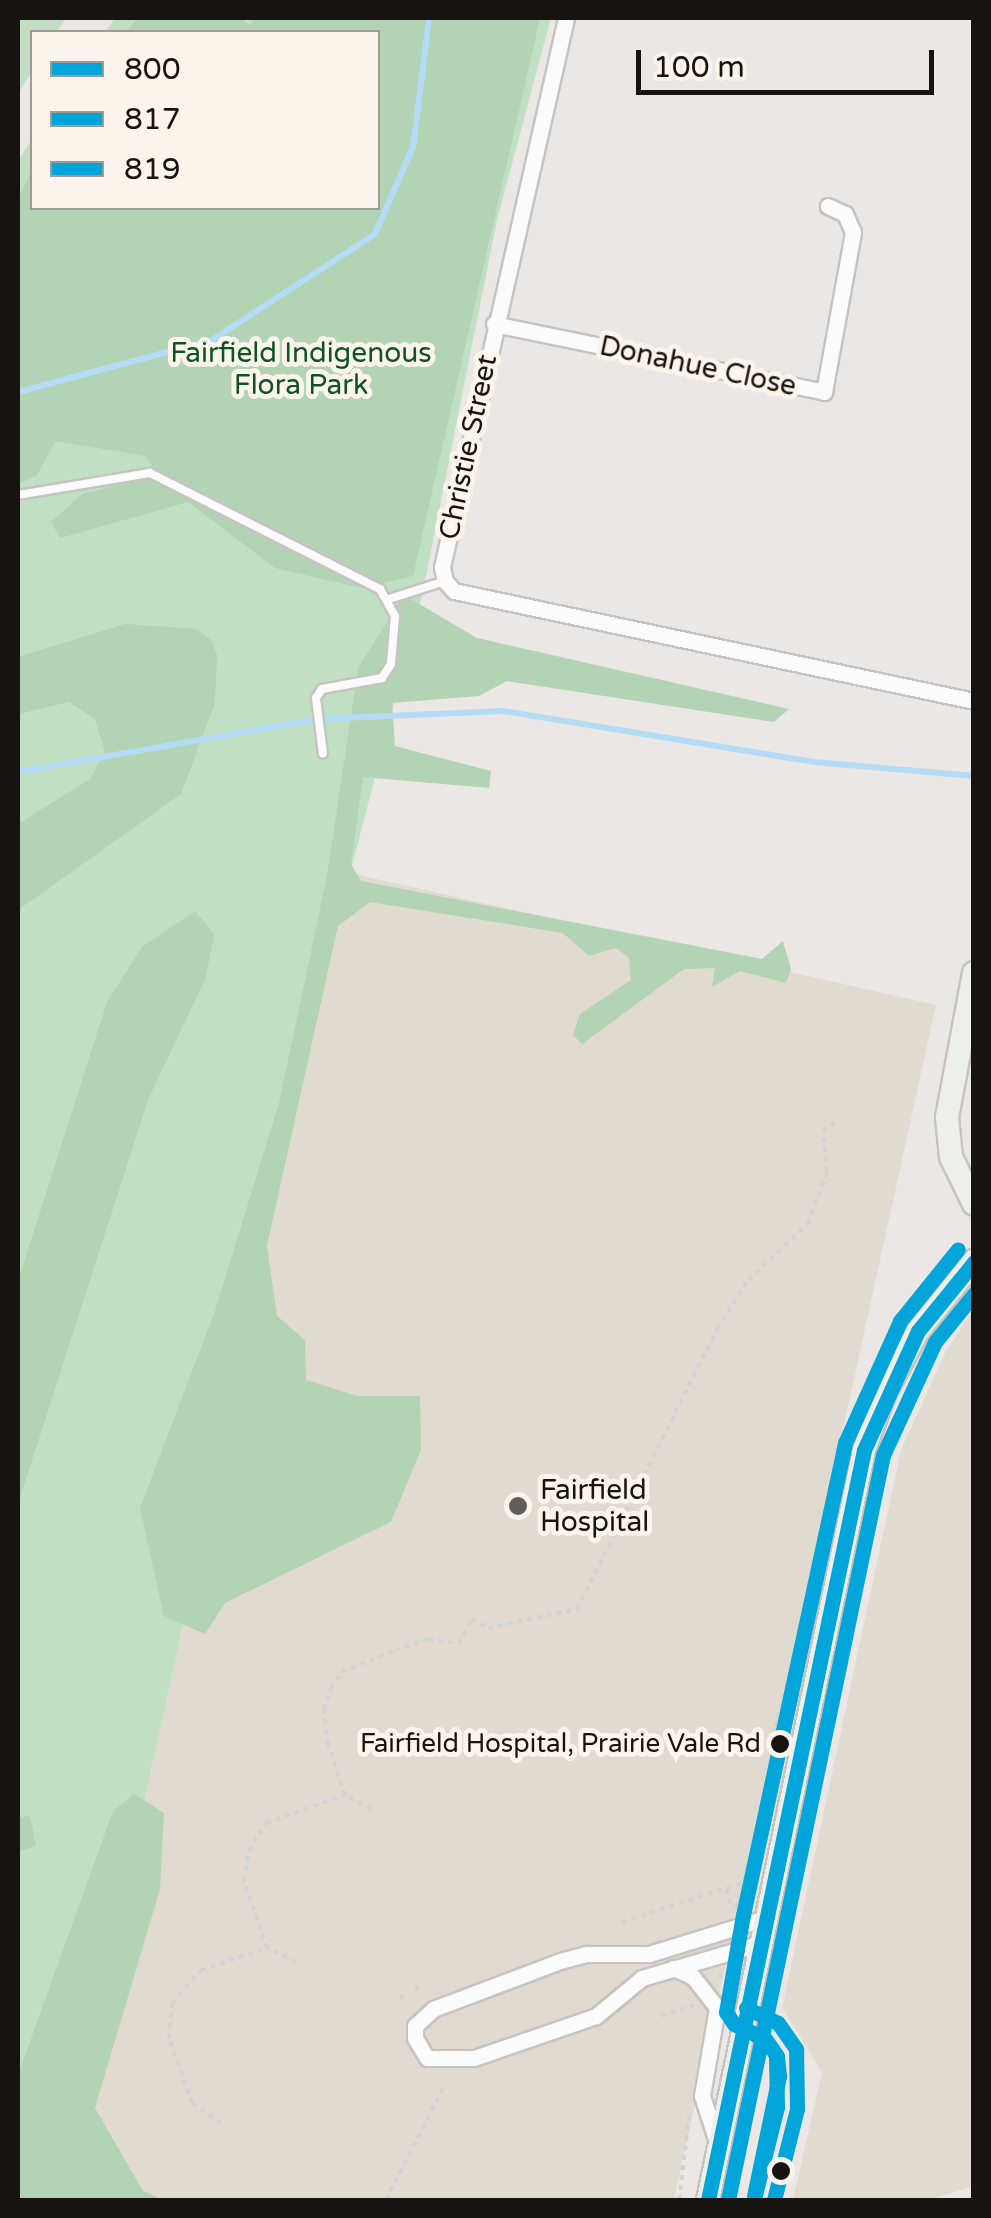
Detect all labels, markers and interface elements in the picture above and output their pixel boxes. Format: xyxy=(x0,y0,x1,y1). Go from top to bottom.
legend xyxy=(30,30,380,210)
scale bar xyxy=(641,30,938,92)
text: 100 m xyxy=(653,49,745,86)
text: 800 xyxy=(124,51,181,88)
text: 817 xyxy=(124,101,181,138)
text: 819 xyxy=(124,151,181,188)
street label: Donahue Close xyxy=(597,329,799,403)
park label: Fairfield Indigenous Flora Park xyxy=(170,336,432,402)
street label: Christie Street xyxy=(432,351,504,543)
place label: Fairfield Hospital xyxy=(540,1473,649,1539)
marker: Fairfield Hospital xyxy=(505,1493,531,1519)
place label: Fairfield Hospital, Prairie Vale Rd xyxy=(360,1728,761,1760)
marker: Fairfield Hospital, Prairie Vale Rd xyxy=(770,1734,790,1754)
unlabelled marker xyxy=(771,2161,791,2181)

